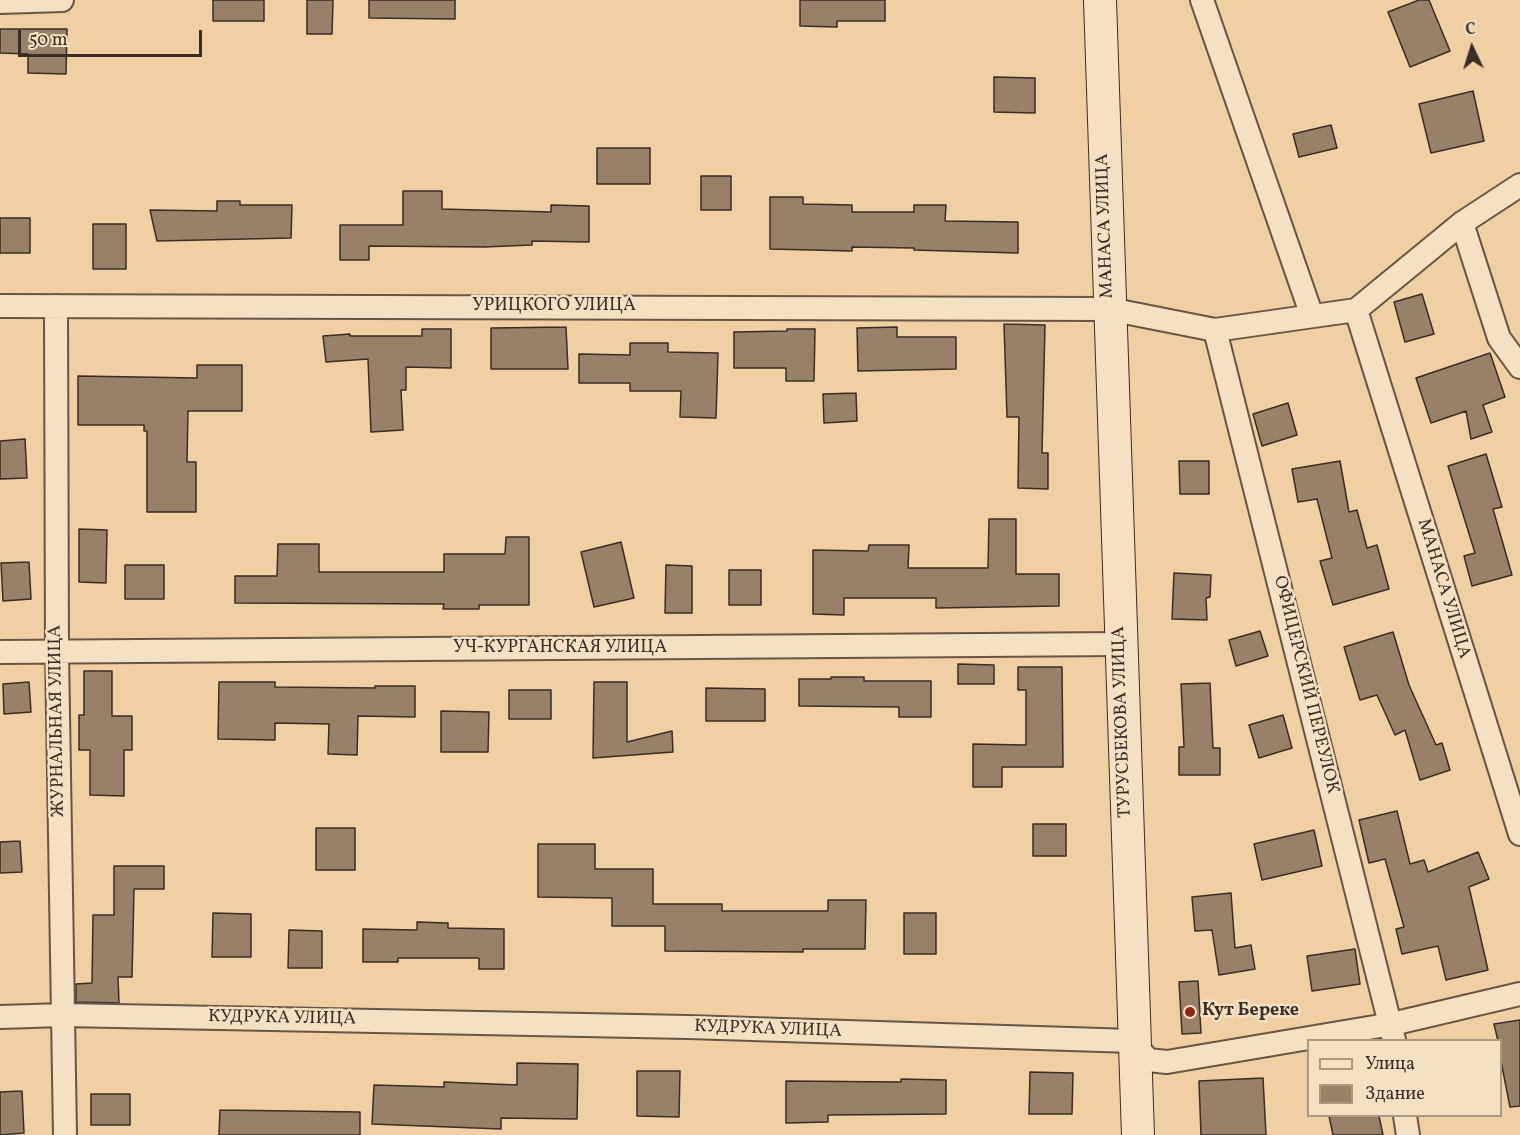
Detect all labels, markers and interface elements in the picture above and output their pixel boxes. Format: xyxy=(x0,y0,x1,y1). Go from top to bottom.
scale bar xyxy=(21,18,206,56)
north arrow xyxy=(1442,18,1502,78)
text: С xyxy=(1465,19,1477,41)
text: 50 m xyxy=(29,28,68,53)
street label: МАНАСА УЛИЦА xyxy=(1093,153,1119,299)
street label: УРИЦКОГО УЛИЦА xyxy=(472,296,636,318)
street label: МАНАСА УЛИЦА xyxy=(1411,516,1475,662)
street label: ОФИЦЕРСКИЙ ПЕРЕУЛОК xyxy=(1267,574,1343,796)
street label: ЖУРНАЛЬНАЯ УЛИЦА xyxy=(46,625,70,817)
street label: ТУРУСБЕКОВА УЛИЦА xyxy=(1109,626,1137,818)
street label: УЧ-КУРГАНСКАЯ УЛИЦА xyxy=(453,638,667,660)
place label: Кут Береке xyxy=(1202,1001,1299,1023)
marker: Кут Береке xyxy=(1183,1005,1197,1019)
street label: КУДРУКА УЛИЦА xyxy=(208,1007,356,1031)
street label: КУДРУКА УЛИЦА xyxy=(694,1017,842,1043)
legend xyxy=(1307,1039,1502,1117)
text: Улица xyxy=(1365,1052,1415,1077)
text: Здание xyxy=(1365,1082,1425,1107)

